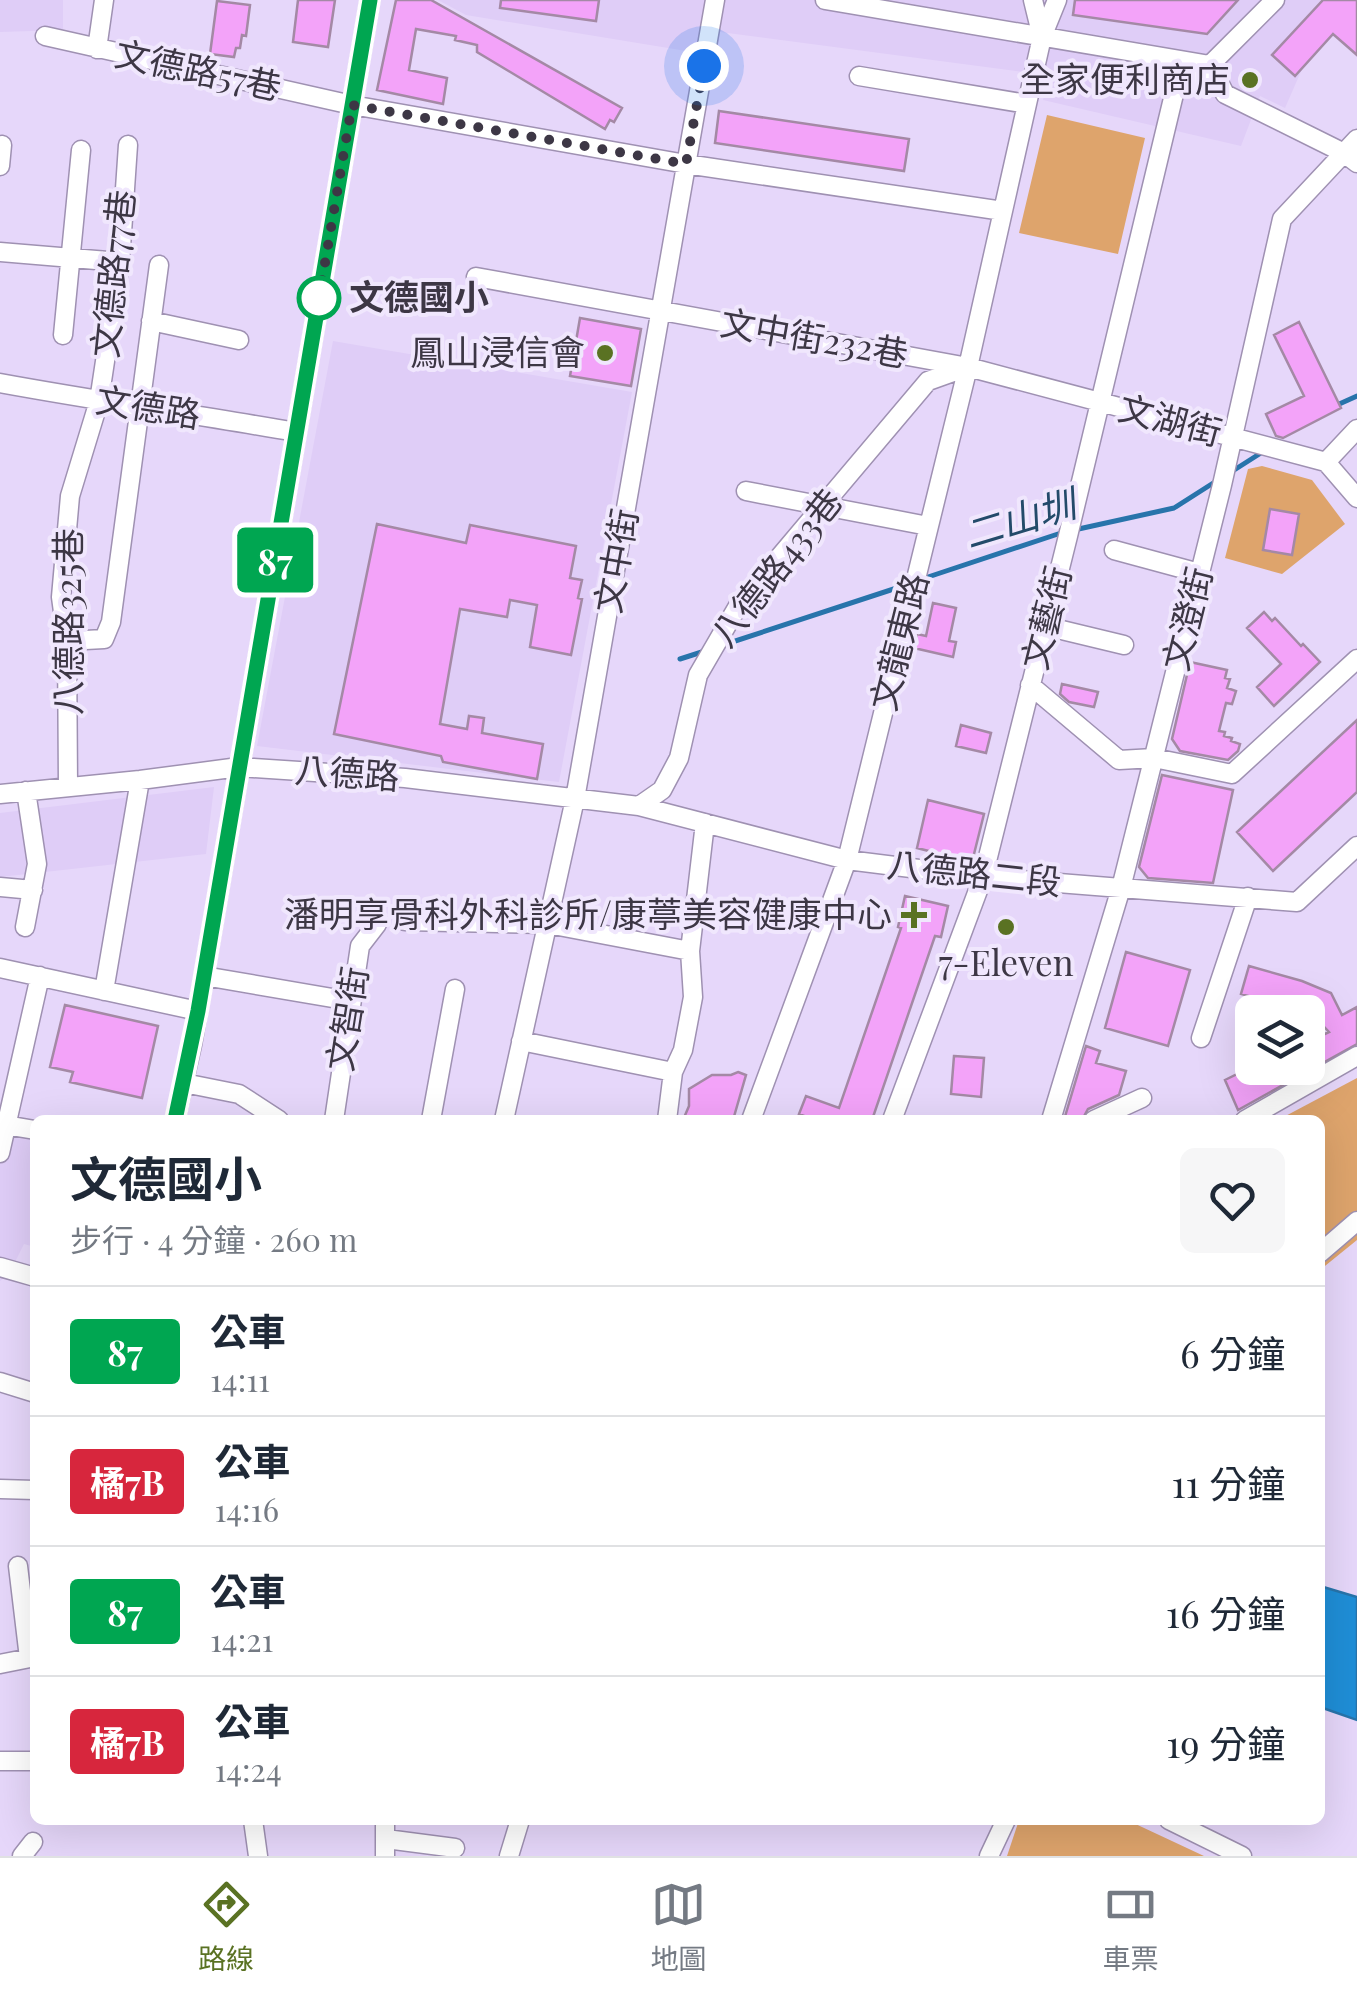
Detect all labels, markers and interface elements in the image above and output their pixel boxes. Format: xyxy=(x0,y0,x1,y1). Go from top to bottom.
street label: 文德路57巷 xyxy=(111,28,286,109)
your location xyxy=(679,41,729,91)
place label: 全家便利商店 xyxy=(1020,54,1230,101)
marker: 全家便利商店 xyxy=(1239,69,1261,91)
street label: 文德路77巷 xyxy=(79,188,144,360)
place label: 文德國小 xyxy=(349,272,489,319)
marker: 文德國小 xyxy=(298,277,340,319)
street label: 文中街232巷 xyxy=(717,297,912,376)
place label: 鳳山浸信會 xyxy=(410,327,585,374)
marker: 鳳山浸信會 xyxy=(594,342,616,364)
street label: 文德路 xyxy=(93,374,204,437)
street label: 文湖街 xyxy=(1114,382,1227,455)
water label: 二山圳 xyxy=(957,475,1086,559)
street label: 八德路433巷 xyxy=(699,478,851,655)
street label: 文中街 xyxy=(582,505,647,616)
street label: 八德路325巷 xyxy=(43,528,90,716)
line badge: 87 xyxy=(230,528,320,592)
text: 87 xyxy=(257,537,293,584)
street label: 文藝街 xyxy=(1009,561,1080,674)
street label: 文澄街 xyxy=(1150,562,1221,675)
street label: 文龍東路 xyxy=(858,568,937,715)
street label: 八德路 xyxy=(293,744,401,799)
street label: 八德路二段 xyxy=(885,839,1064,904)
place label: 潘明享骨科外科診所/康葶美容健康中心 xyxy=(284,889,892,936)
marker: 潘明享骨科外科診所/康葶美容健康中心 xyxy=(901,902,927,928)
marker: 7-Eleven xyxy=(995,916,1017,938)
place label: 7-Eleven xyxy=(938,938,1074,985)
street label: 文智街 xyxy=(314,963,377,1074)
map controls xyxy=(1235,995,1325,1085)
button: layers xyxy=(1235,995,1325,1085)
text: 文德國小 xyxy=(70,1145,262,1209)
button: heart xyxy=(1180,1148,1285,1253)
text: 步行 · 4 分鐘 · 260 m xyxy=(70,1217,357,1260)
text: 公車 xyxy=(210,1305,286,1356)
text: 6 分鐘 xyxy=(1180,1327,1285,1378)
text: 87 xyxy=(107,1328,143,1375)
text: 14:11 xyxy=(210,1357,270,1400)
text: 公車 xyxy=(214,1435,290,1486)
text: 11 分鐘 xyxy=(1171,1457,1285,1508)
text: 橘7B xyxy=(90,1458,164,1505)
text: 14:16 xyxy=(214,1487,279,1530)
text: 公車 xyxy=(210,1565,286,1616)
text: 16 分鐘 xyxy=(1166,1587,1285,1638)
text: 87 xyxy=(107,1588,143,1635)
text: 14:21 xyxy=(210,1617,273,1660)
text: 公車 xyxy=(214,1695,290,1746)
text: 19 分鐘 xyxy=(1166,1717,1285,1768)
text: 橘7B xyxy=(90,1718,164,1765)
text: 14:24 xyxy=(214,1747,282,1790)
tab: 路線 xyxy=(198,1877,254,1977)
tab: 地圖 xyxy=(650,1877,707,1977)
tab: 車票 xyxy=(1103,1877,1159,1977)

